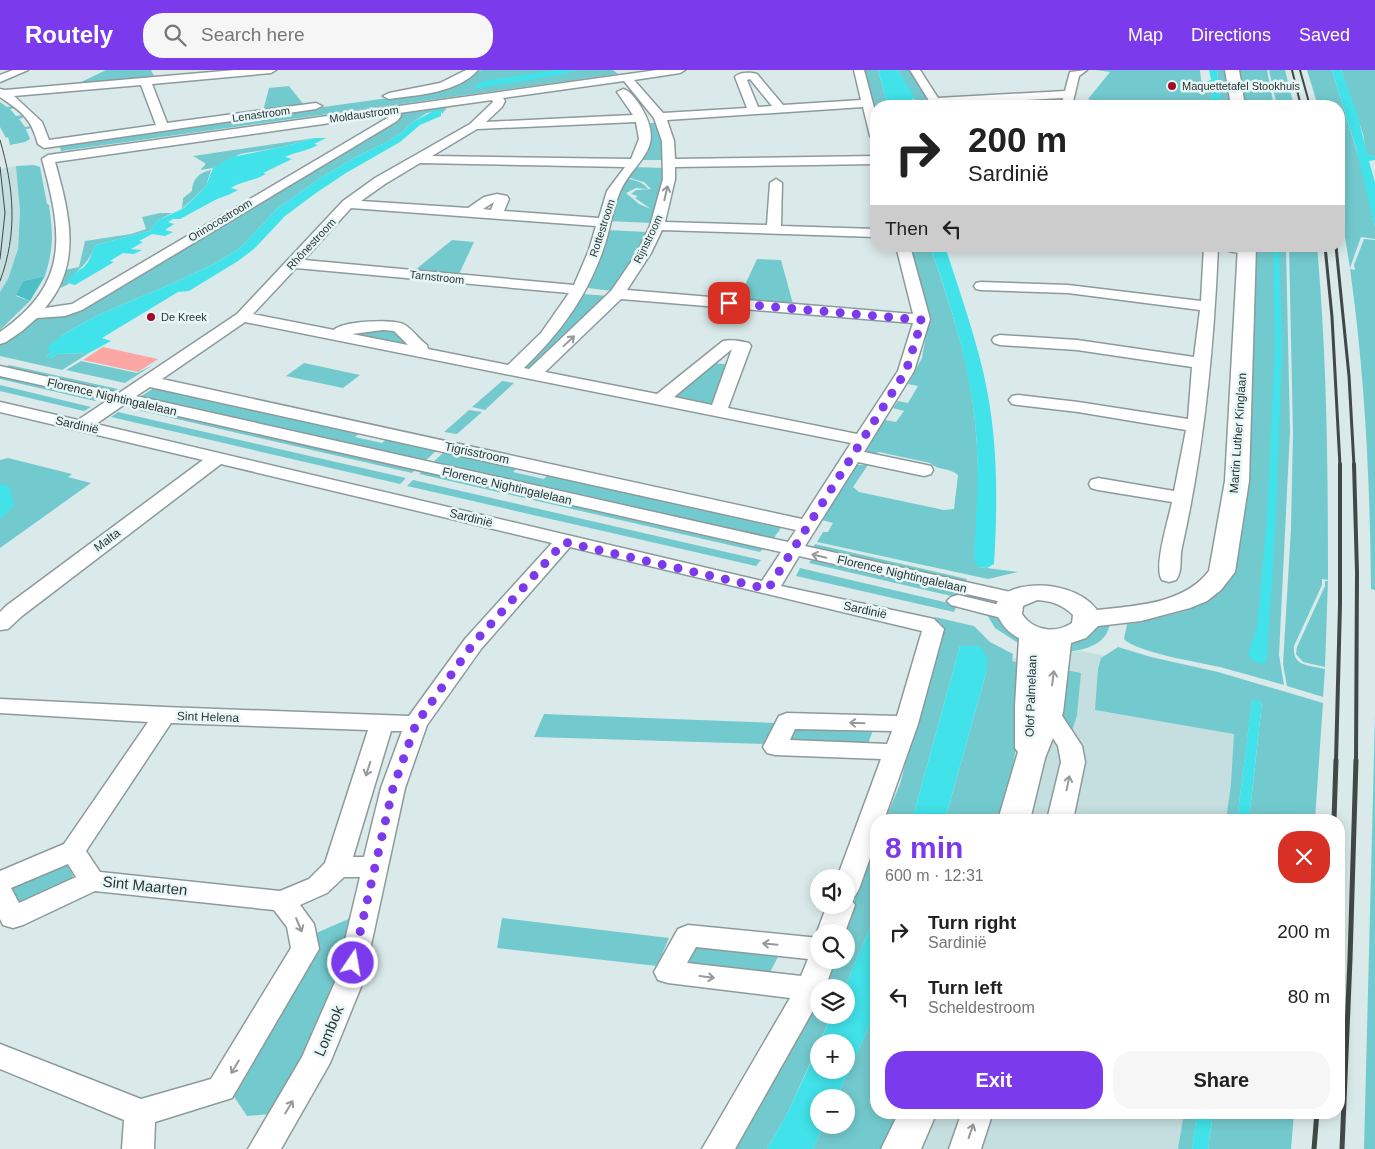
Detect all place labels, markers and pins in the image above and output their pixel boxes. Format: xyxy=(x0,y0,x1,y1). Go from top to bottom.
marker: Maquettetafel Stookhuis xyxy=(1166,80,1178,92)
place label: Maquettetafel Stookhuis xyxy=(1182,80,1301,92)
pin xyxy=(708,282,750,324)
marker: De Kreek xyxy=(145,311,157,323)
place label: De Kreek xyxy=(161,311,207,323)

